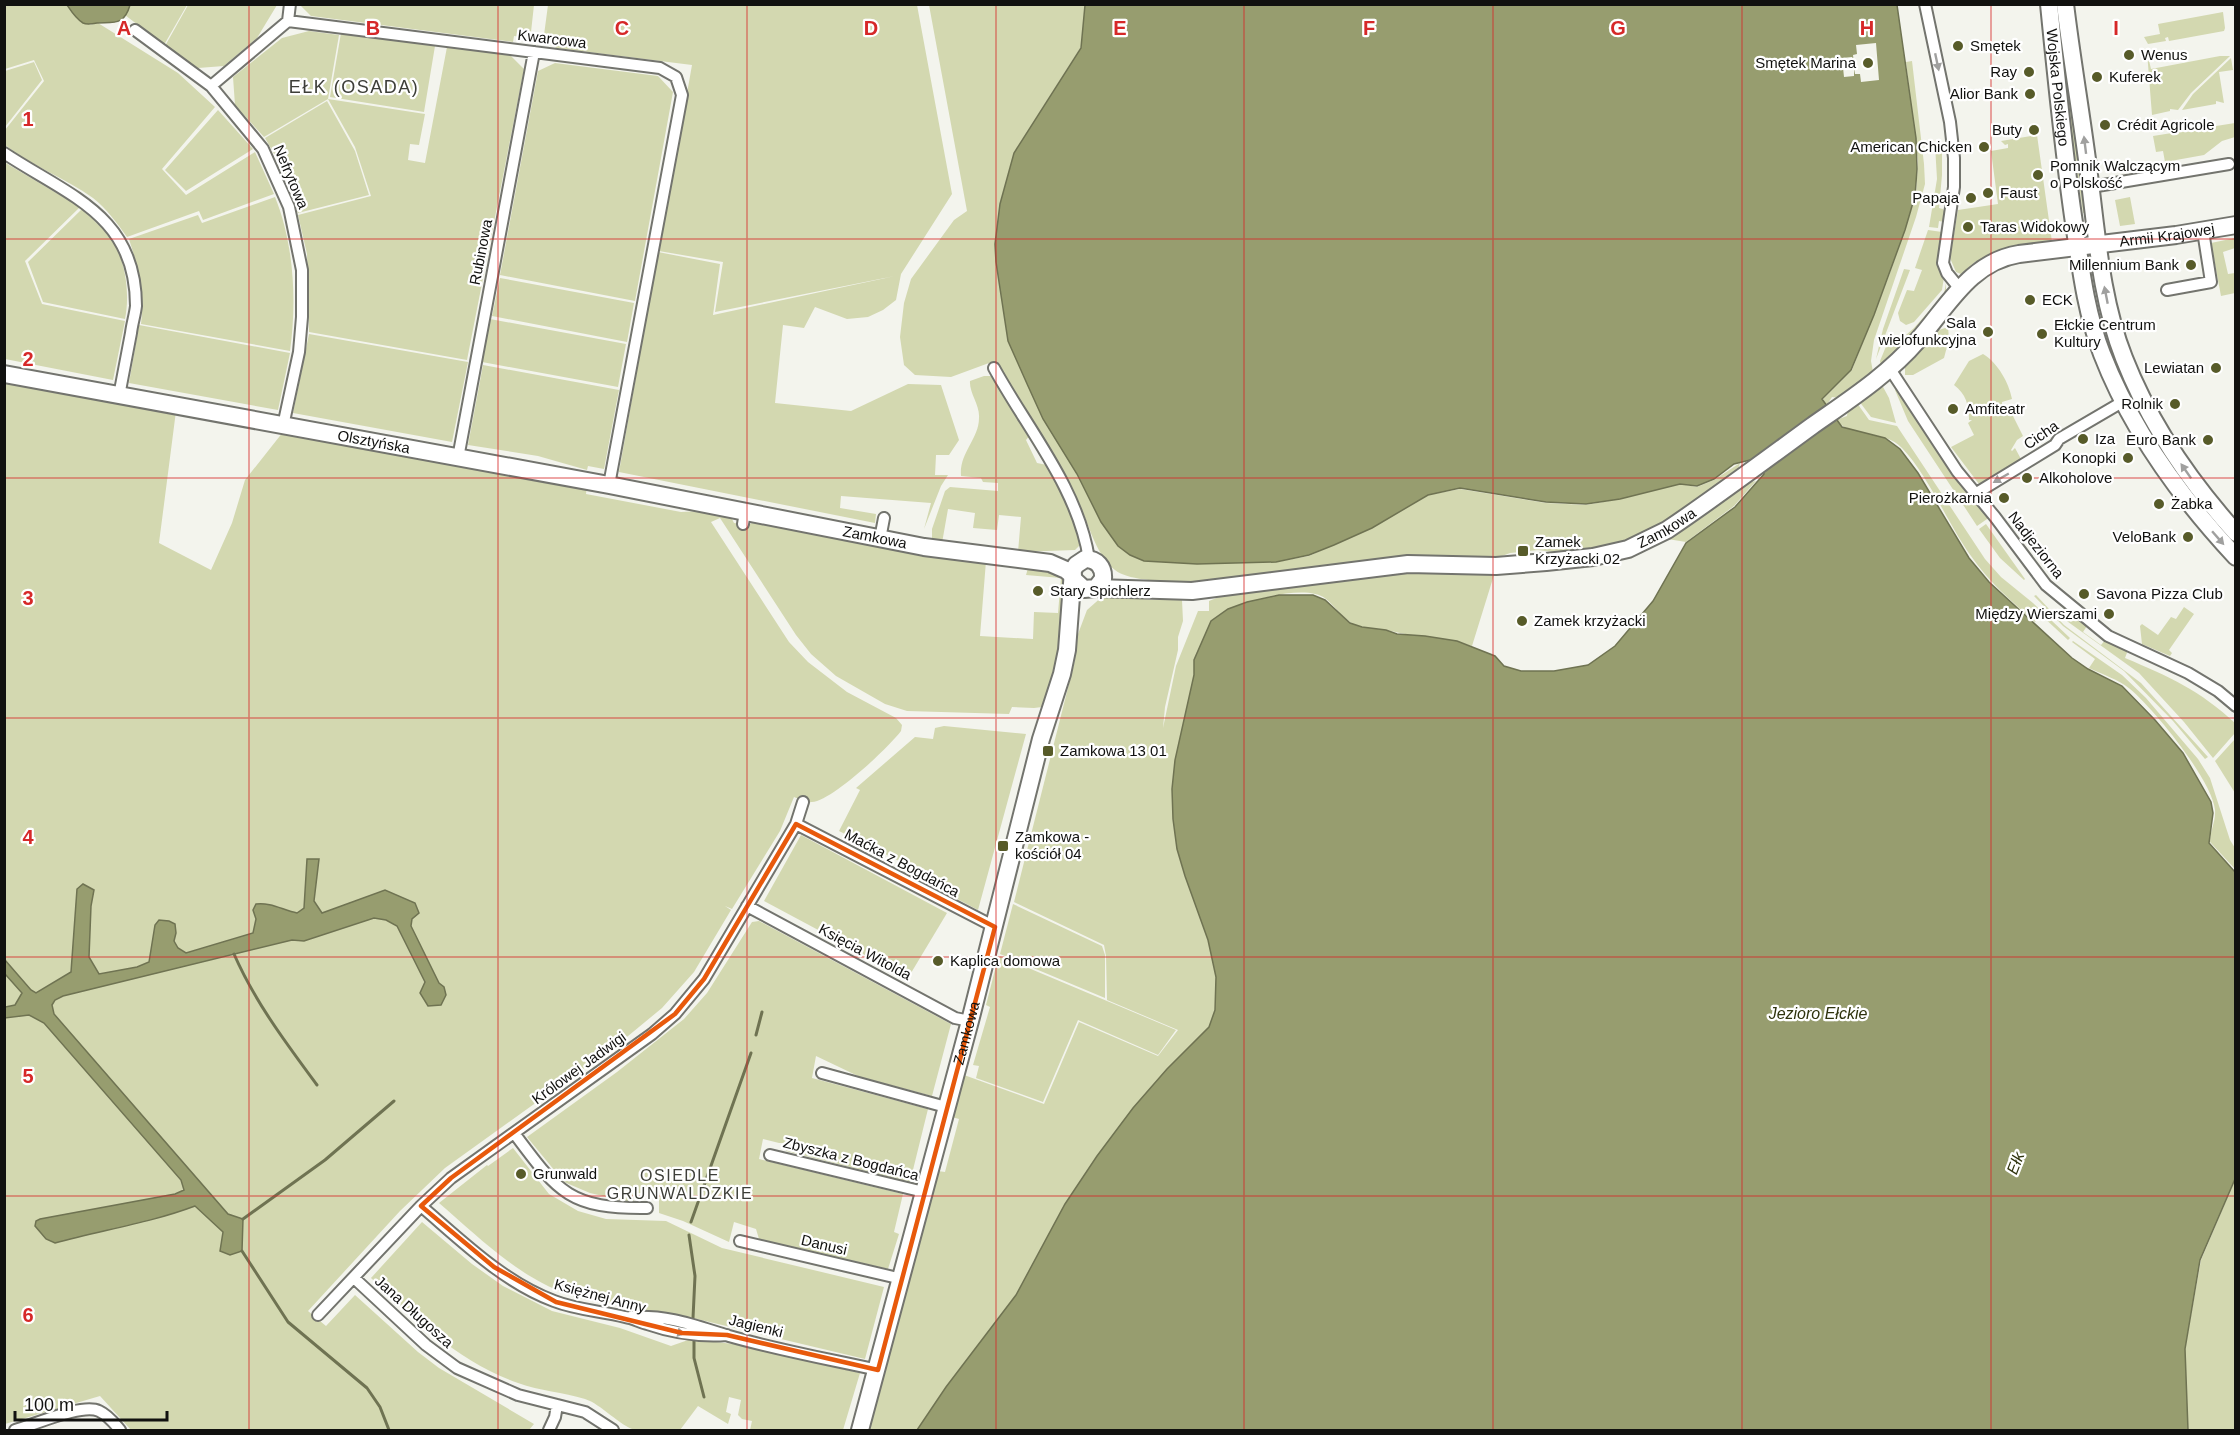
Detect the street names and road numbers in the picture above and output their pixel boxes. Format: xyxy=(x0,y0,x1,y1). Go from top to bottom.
street label: Kwarcowa xyxy=(517,26,588,51)
street label: Wojska Polskiego xyxy=(2043,28,2073,147)
street label: Nefrytowa xyxy=(270,142,313,212)
street label: Rubinowa xyxy=(466,217,495,286)
street label: Armii Krajowej xyxy=(2118,220,2216,250)
street label: Cicha xyxy=(2020,416,2062,453)
street label: Olsztyńska xyxy=(336,426,412,456)
street label: Zamkowa xyxy=(1634,504,1699,551)
street label: Nadjeziorna xyxy=(2005,508,2068,582)
street label: Zamkowa xyxy=(841,522,909,552)
street label: Maćka z Bogdańca xyxy=(842,825,963,900)
street label: Księcia Witolda xyxy=(816,920,915,983)
street label: Zamkowa xyxy=(950,999,983,1067)
street label: Królowej Jadwigi xyxy=(529,1028,629,1107)
street label: Zbyszka z Bogdańca xyxy=(782,1133,921,1184)
street label: Danusi xyxy=(799,1231,849,1258)
street label: Jana Długosza xyxy=(372,1272,457,1352)
street label: Księżnej Anny xyxy=(552,1275,648,1316)
street label: Jagienki xyxy=(727,1311,785,1340)

